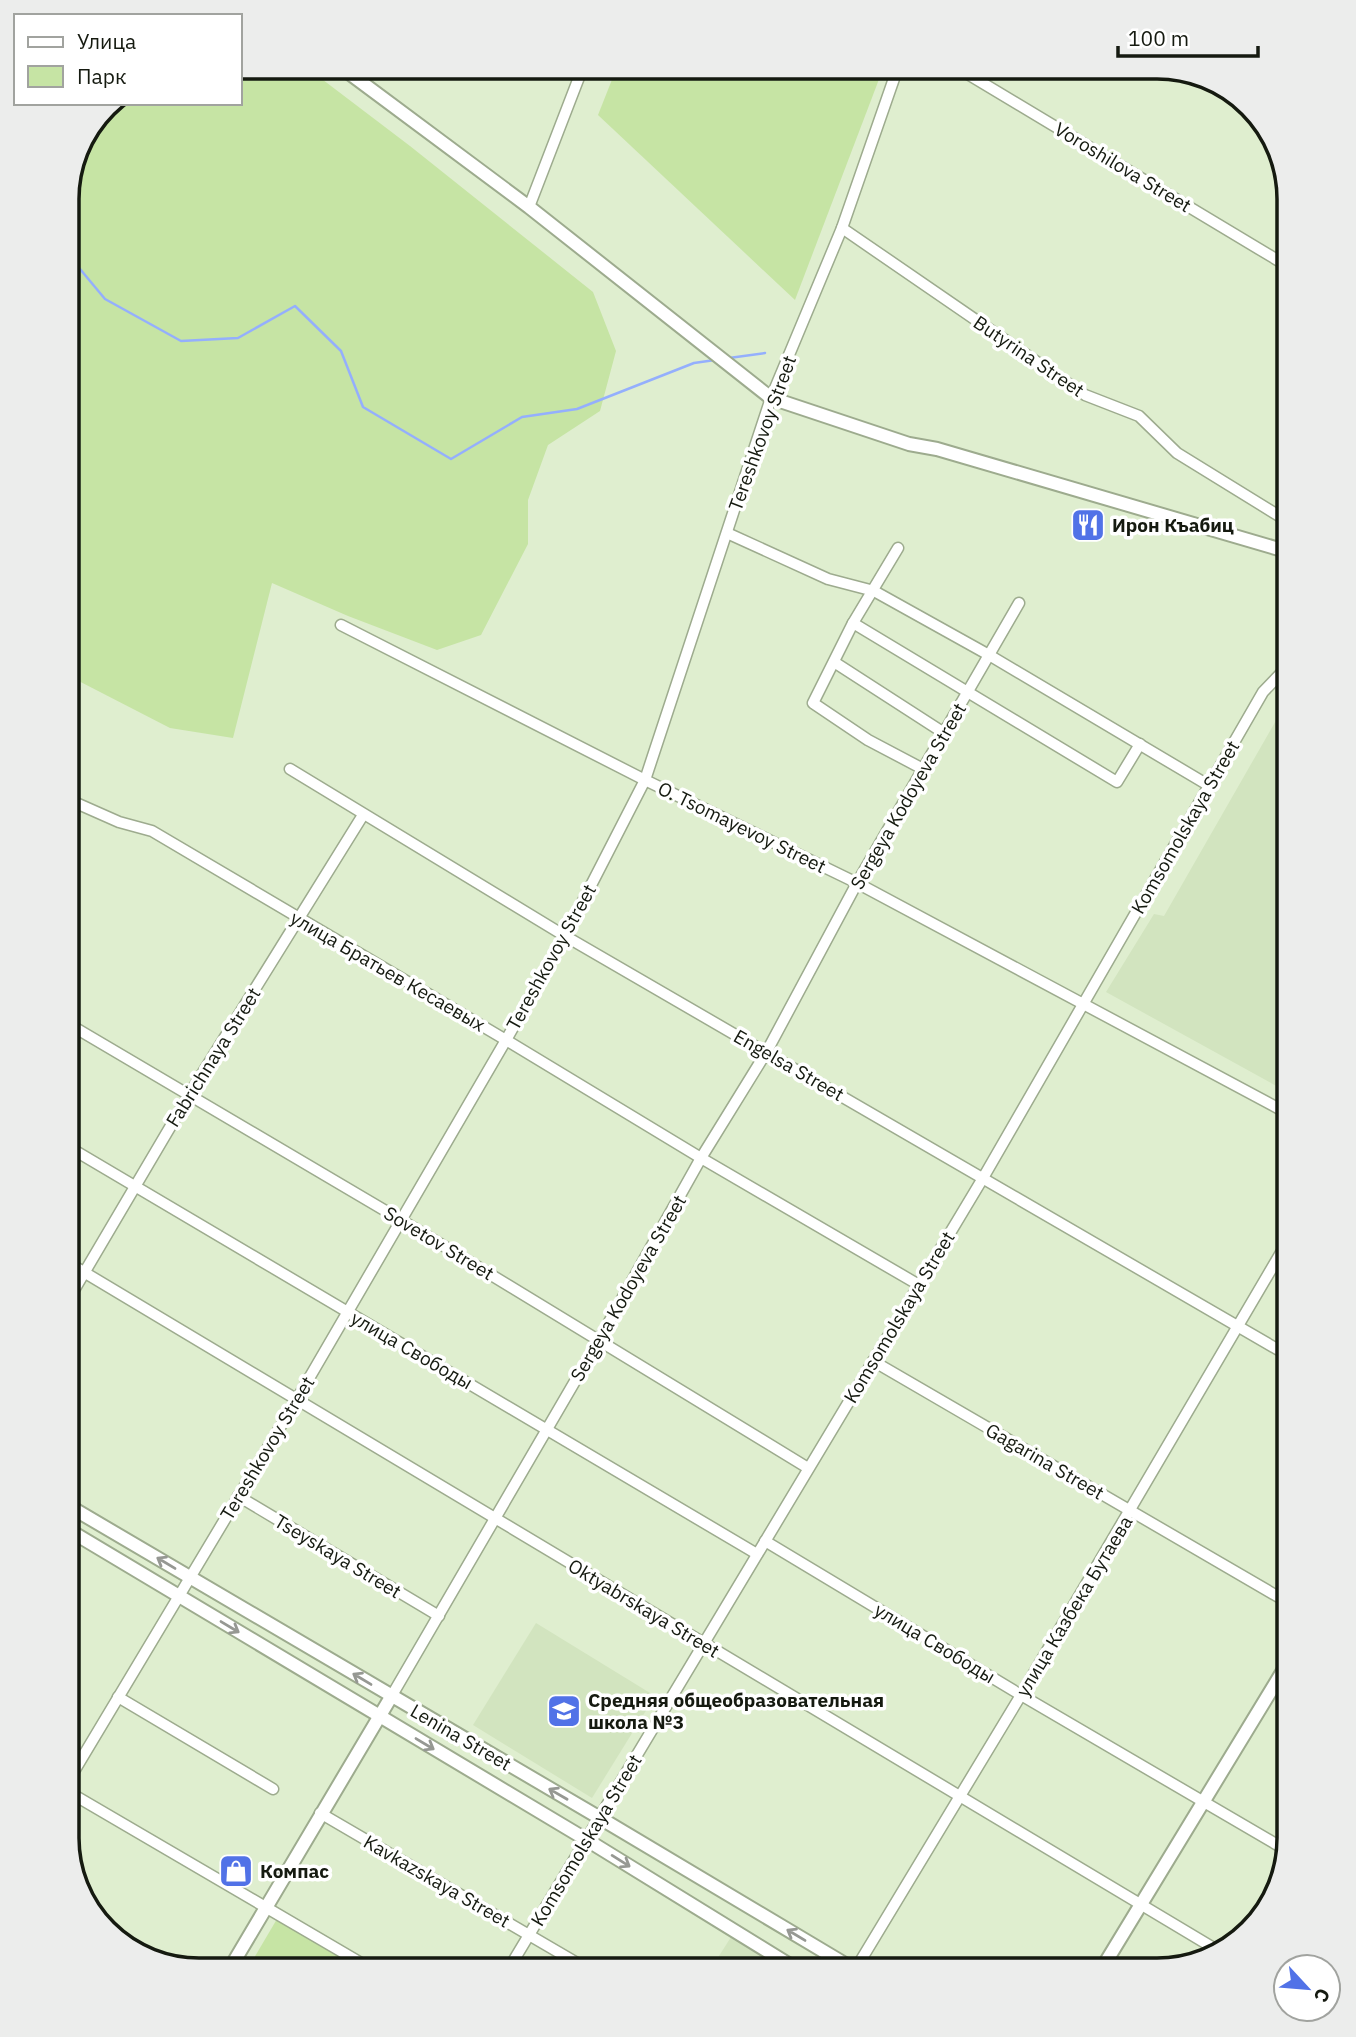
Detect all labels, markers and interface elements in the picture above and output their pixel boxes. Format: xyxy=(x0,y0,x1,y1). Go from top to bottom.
legend xyxy=(14,14,242,105)
scale bar xyxy=(1118,14,1258,58)
text: 100 m xyxy=(1128,24,1189,52)
text: Улица xyxy=(77,27,136,55)
text: Парк xyxy=(77,62,127,90)
street label: Voroshilova Street xyxy=(1050,117,1196,217)
street label: Butyrina Street xyxy=(969,310,1089,402)
street label: Tereshkovoy Street xyxy=(723,352,801,514)
restaurant icon: Ирон Къабиц xyxy=(1069,506,1107,544)
place label: Ирон Къабиц xyxy=(1112,513,1234,537)
street label: Sergeya Kodoyeva Street xyxy=(845,698,971,894)
street label: Komsomolskaya Street xyxy=(1126,736,1244,918)
street label: O. Tsomayevoy Street xyxy=(654,776,830,878)
street label: Tereshkovoy Street xyxy=(501,880,601,1034)
street label: улица Братьев Кесаевых xyxy=(286,905,490,1037)
street label: Fabrichnaya Street xyxy=(160,983,266,1131)
street label: Engelsa Street xyxy=(730,1024,848,1106)
street label: Sergeya Kodoyeva Street xyxy=(565,1190,691,1386)
street label: Sovetov Street xyxy=(380,1201,498,1285)
street label: Komsomolskaya Street xyxy=(838,1227,960,1407)
street label: улица Свободы xyxy=(347,1305,477,1395)
street label: Tereshkovoy Street xyxy=(215,1372,319,1524)
street label: Gagarina Street xyxy=(982,1417,1108,1505)
street label: Tseyskaya Street xyxy=(270,1509,406,1603)
street label: улица Казбека Бутаева xyxy=(1010,1511,1138,1701)
street label: Oktyabrskaya Street xyxy=(564,1553,724,1663)
one-way arrow xyxy=(157,1556,177,1570)
street label: улица Свободы xyxy=(870,1598,1000,1688)
one-way arrow xyxy=(220,1620,240,1634)
one-way arrow xyxy=(352,1672,372,1686)
place label: Средняя общеобразовательная школа №3 xyxy=(588,1688,884,1734)
school or university icon: Средняя общеобразовательная школа №3 xyxy=(545,1692,583,1730)
street label: Lenina Street xyxy=(406,1698,516,1776)
one-way arrow xyxy=(415,1737,435,1751)
street label: Komsomolskaya Street xyxy=(525,1750,647,1930)
one-way arrow xyxy=(549,1787,569,1801)
street label: Kavkazskaya Street xyxy=(359,1829,515,1933)
shop icon: Компас xyxy=(217,1852,255,1890)
one-way arrow xyxy=(610,1854,630,1868)
place label: Компас xyxy=(260,1859,329,1883)
one-way arrow xyxy=(786,1928,806,1942)
north arrow xyxy=(1272,1953,1342,2023)
text: С xyxy=(1309,1985,1336,2006)

